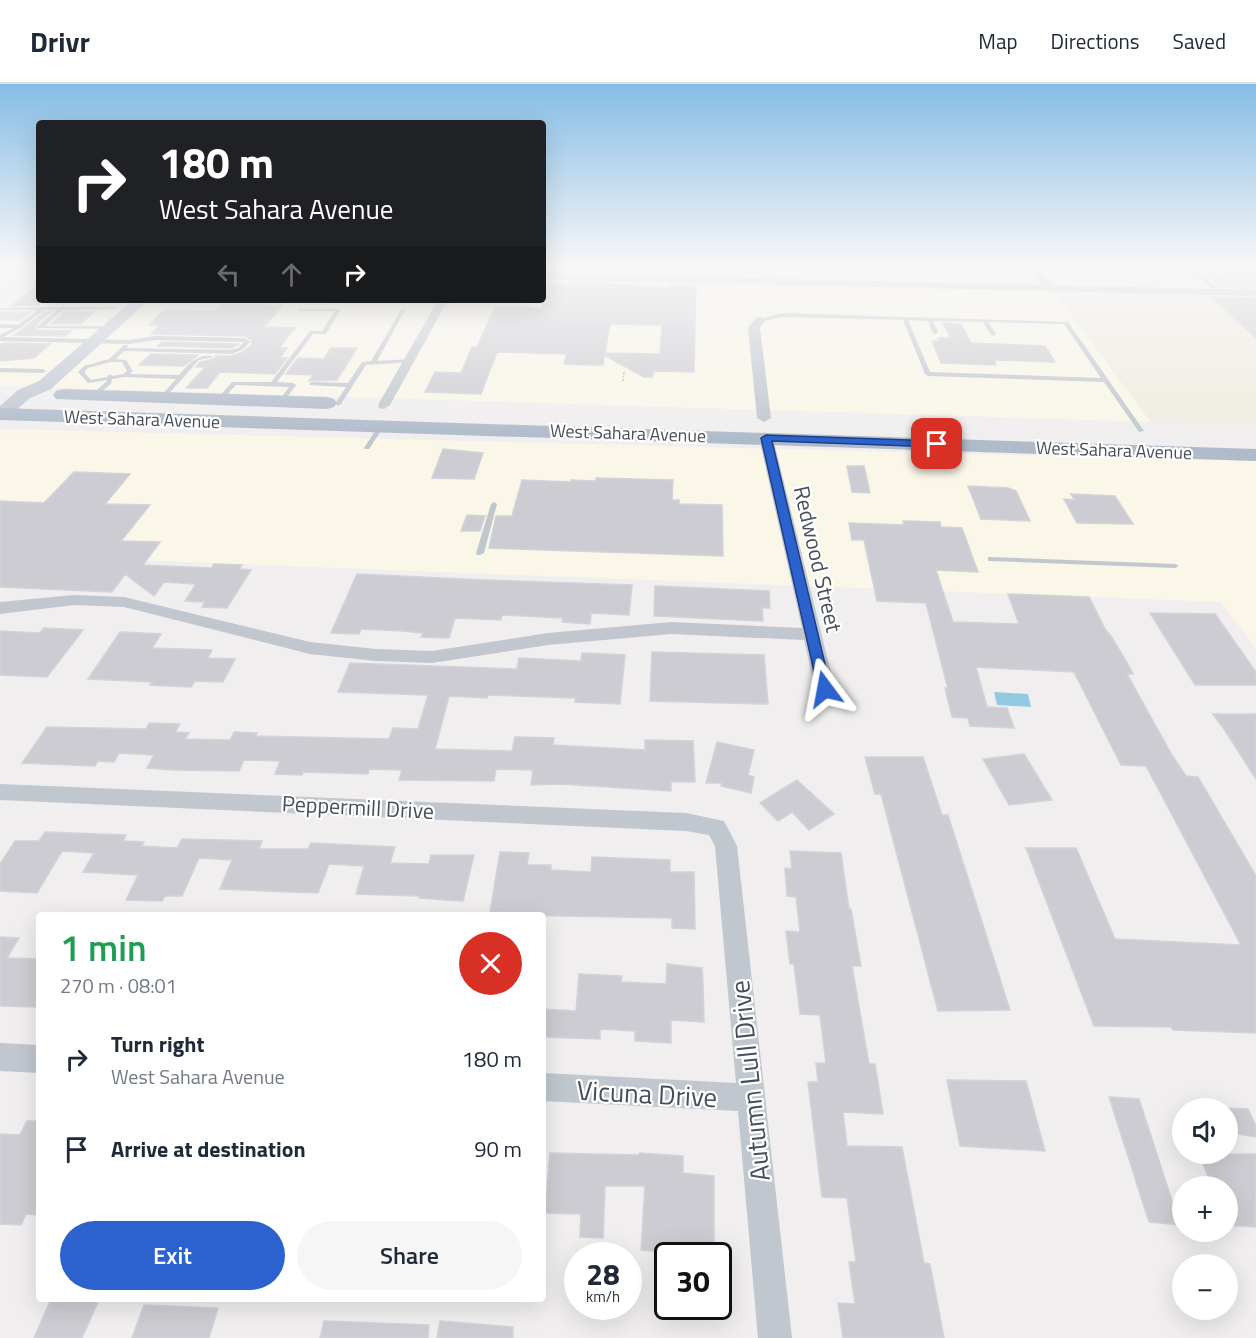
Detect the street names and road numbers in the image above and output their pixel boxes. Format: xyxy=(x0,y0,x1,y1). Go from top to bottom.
street label: West Sahara Avenue xyxy=(63,403,221,435)
street label: West Sahara Avenue xyxy=(549,417,707,449)
street label: West Sahara Avenue xyxy=(1035,434,1193,466)
street label: Redwood Street xyxy=(785,482,851,636)
street label: Peppermill Drive xyxy=(281,786,435,828)
street label: Autumn Lull Drive xyxy=(718,978,780,1184)
street label: Vicuna Drive xyxy=(576,1069,718,1117)

